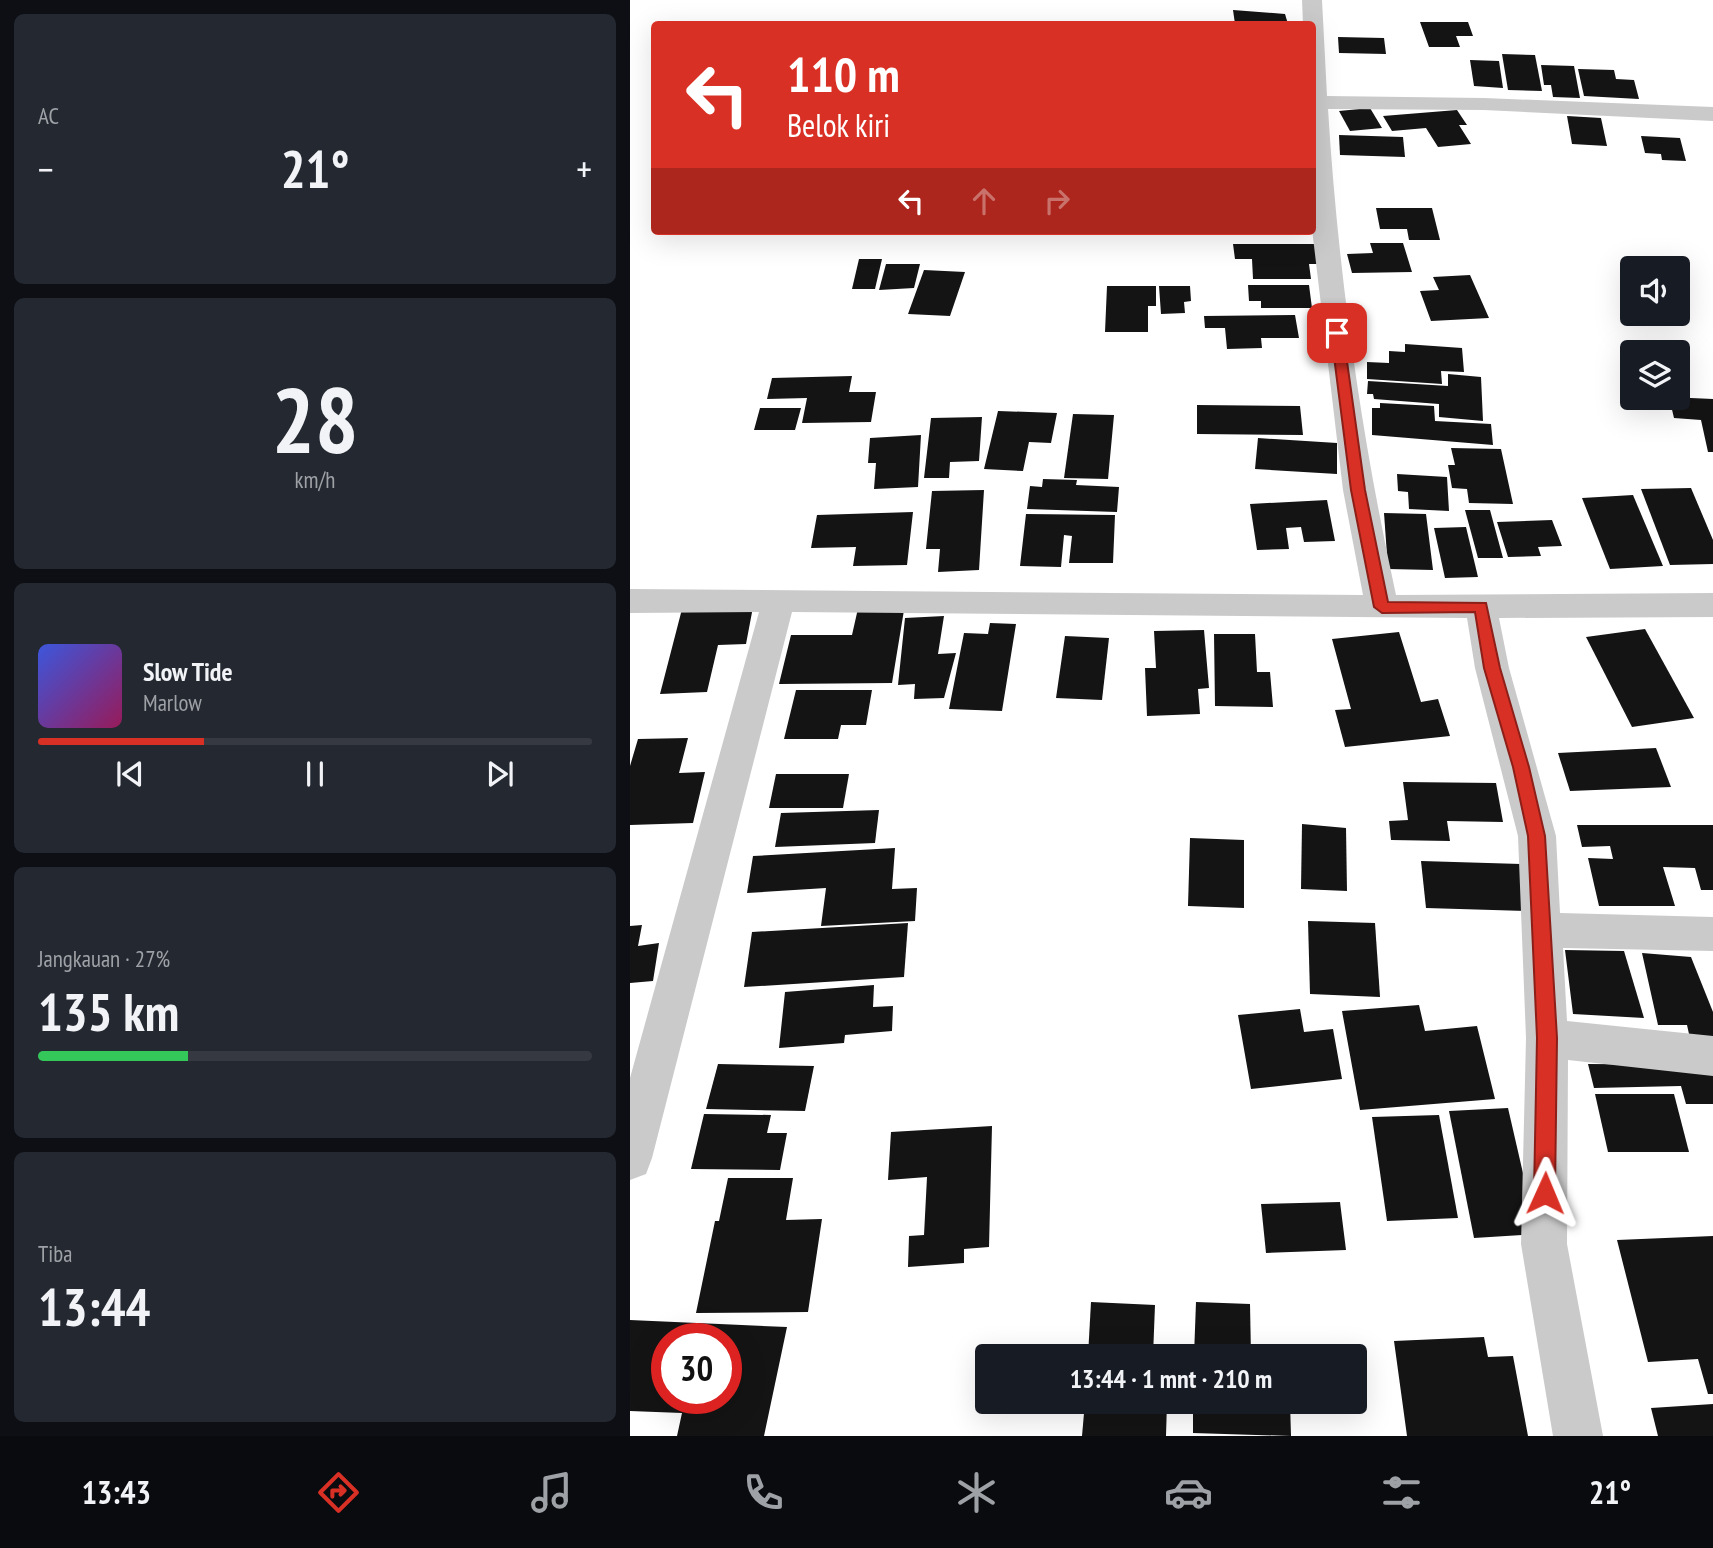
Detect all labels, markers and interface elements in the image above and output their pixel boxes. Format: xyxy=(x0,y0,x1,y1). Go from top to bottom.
text: 110 m xyxy=(787,42,900,106)
icon: left xyxy=(672,49,763,140)
text: AC xyxy=(38,101,59,130)
text: Belok kiri xyxy=(787,104,890,146)
text: 21° xyxy=(281,135,349,202)
text: − xyxy=(38,144,54,193)
text: + xyxy=(576,144,592,193)
icon: left xyxy=(892,182,930,220)
icon: ahead xyxy=(965,182,1003,220)
icon: right xyxy=(1038,182,1076,220)
map controls xyxy=(1620,256,1690,410)
button: sound xyxy=(1620,256,1690,326)
pin xyxy=(1307,303,1367,363)
icon: arrive xyxy=(1318,314,1356,352)
button: layers xyxy=(1620,340,1690,410)
text: 28 xyxy=(272,360,359,478)
text: km/h xyxy=(295,465,335,494)
text: Slow Tide xyxy=(143,655,233,688)
text: Marlow xyxy=(143,688,202,717)
icon: previous xyxy=(111,755,149,793)
icon: pause xyxy=(296,755,334,793)
icon: next xyxy=(481,755,519,793)
text: Jangkauan · 27% xyxy=(38,944,170,973)
text: 135 km xyxy=(38,978,179,1045)
position arrow xyxy=(1508,1156,1582,1230)
text: Tiba xyxy=(38,1239,72,1268)
text: 13:44 xyxy=(38,1273,150,1340)
speed limit sign: 30 xyxy=(651,1323,742,1414)
text: 13:44 · 1 mnt · 210 m xyxy=(1070,1362,1272,1395)
icon: directions xyxy=(314,1468,363,1517)
icon: music xyxy=(527,1468,576,1517)
icon: phone xyxy=(739,1468,788,1517)
icon: climate xyxy=(952,1468,1001,1517)
icon: car xyxy=(1164,1468,1213,1517)
icon: filters xyxy=(1377,1468,1426,1517)
text: 13:43 xyxy=(82,1471,151,1513)
text: 21° xyxy=(1589,1471,1631,1513)

